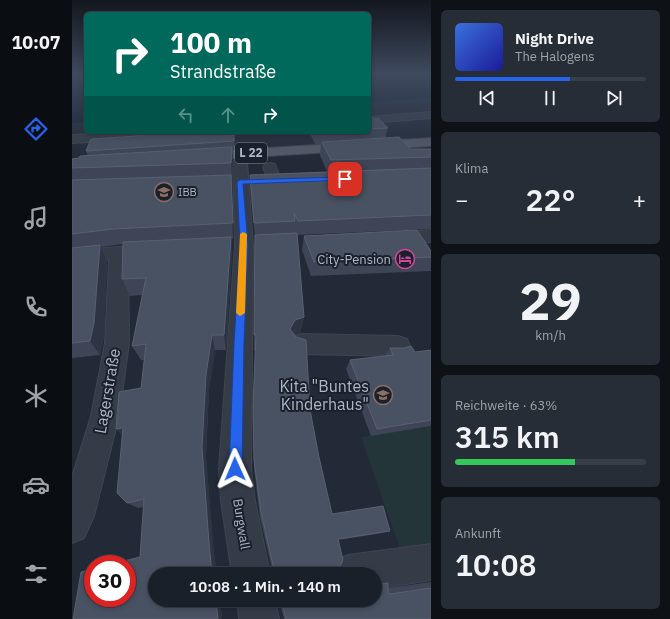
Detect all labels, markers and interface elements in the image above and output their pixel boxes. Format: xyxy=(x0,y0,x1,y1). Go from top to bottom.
text: 100 m xyxy=(170,24,252,61)
icon: right xyxy=(104,28,156,80)
text: Night Drive xyxy=(515,29,594,48)
text: 10:07 xyxy=(11,31,61,54)
text: The Halogens xyxy=(515,48,595,65)
text: Strandstraße xyxy=(170,60,276,83)
icon: previous xyxy=(476,87,498,109)
icon: pause xyxy=(539,87,561,109)
icon: next xyxy=(603,87,625,109)
icon: left xyxy=(175,104,197,126)
icon: ahead xyxy=(217,104,239,126)
icon: right xyxy=(259,104,281,126)
icon: directions xyxy=(22,115,50,143)
road number: L 22 xyxy=(235,143,267,163)
text: Klima xyxy=(455,160,488,177)
pin xyxy=(328,162,362,196)
icon: arrive xyxy=(334,168,356,190)
text: 22° xyxy=(525,180,576,219)
school or university icon: IBB xyxy=(153,181,175,203)
place label: IBB xyxy=(178,185,197,199)
text: − xyxy=(455,185,468,214)
text: + xyxy=(633,185,646,214)
icon: music xyxy=(22,204,50,232)
hotel icon: City-Pension xyxy=(394,248,416,270)
place label: City-Pension xyxy=(317,251,391,268)
text: 29 xyxy=(519,267,582,334)
icon: phone xyxy=(22,293,50,321)
text: km/h xyxy=(535,327,566,344)
street label: Lagerstraße xyxy=(90,347,124,435)
place label: Kita "Buntes Kinderhaus" xyxy=(279,376,369,414)
icon: climate xyxy=(22,382,50,410)
school or university icon: Kita "Buntes Kinderhaus" xyxy=(372,384,394,406)
text: Reichweite · 63% xyxy=(455,397,557,414)
text: 315 km xyxy=(455,417,560,456)
position arrow xyxy=(214,448,256,490)
icon: car xyxy=(22,471,50,499)
street label: Burgwall xyxy=(229,498,254,551)
text: Ankunft xyxy=(455,525,501,542)
text: 10:08 xyxy=(455,545,537,584)
speed limit sign: 30 xyxy=(84,555,136,607)
icon: filters xyxy=(22,560,50,588)
text: 10:08 · 1 Min. · 140 m xyxy=(189,577,341,596)

